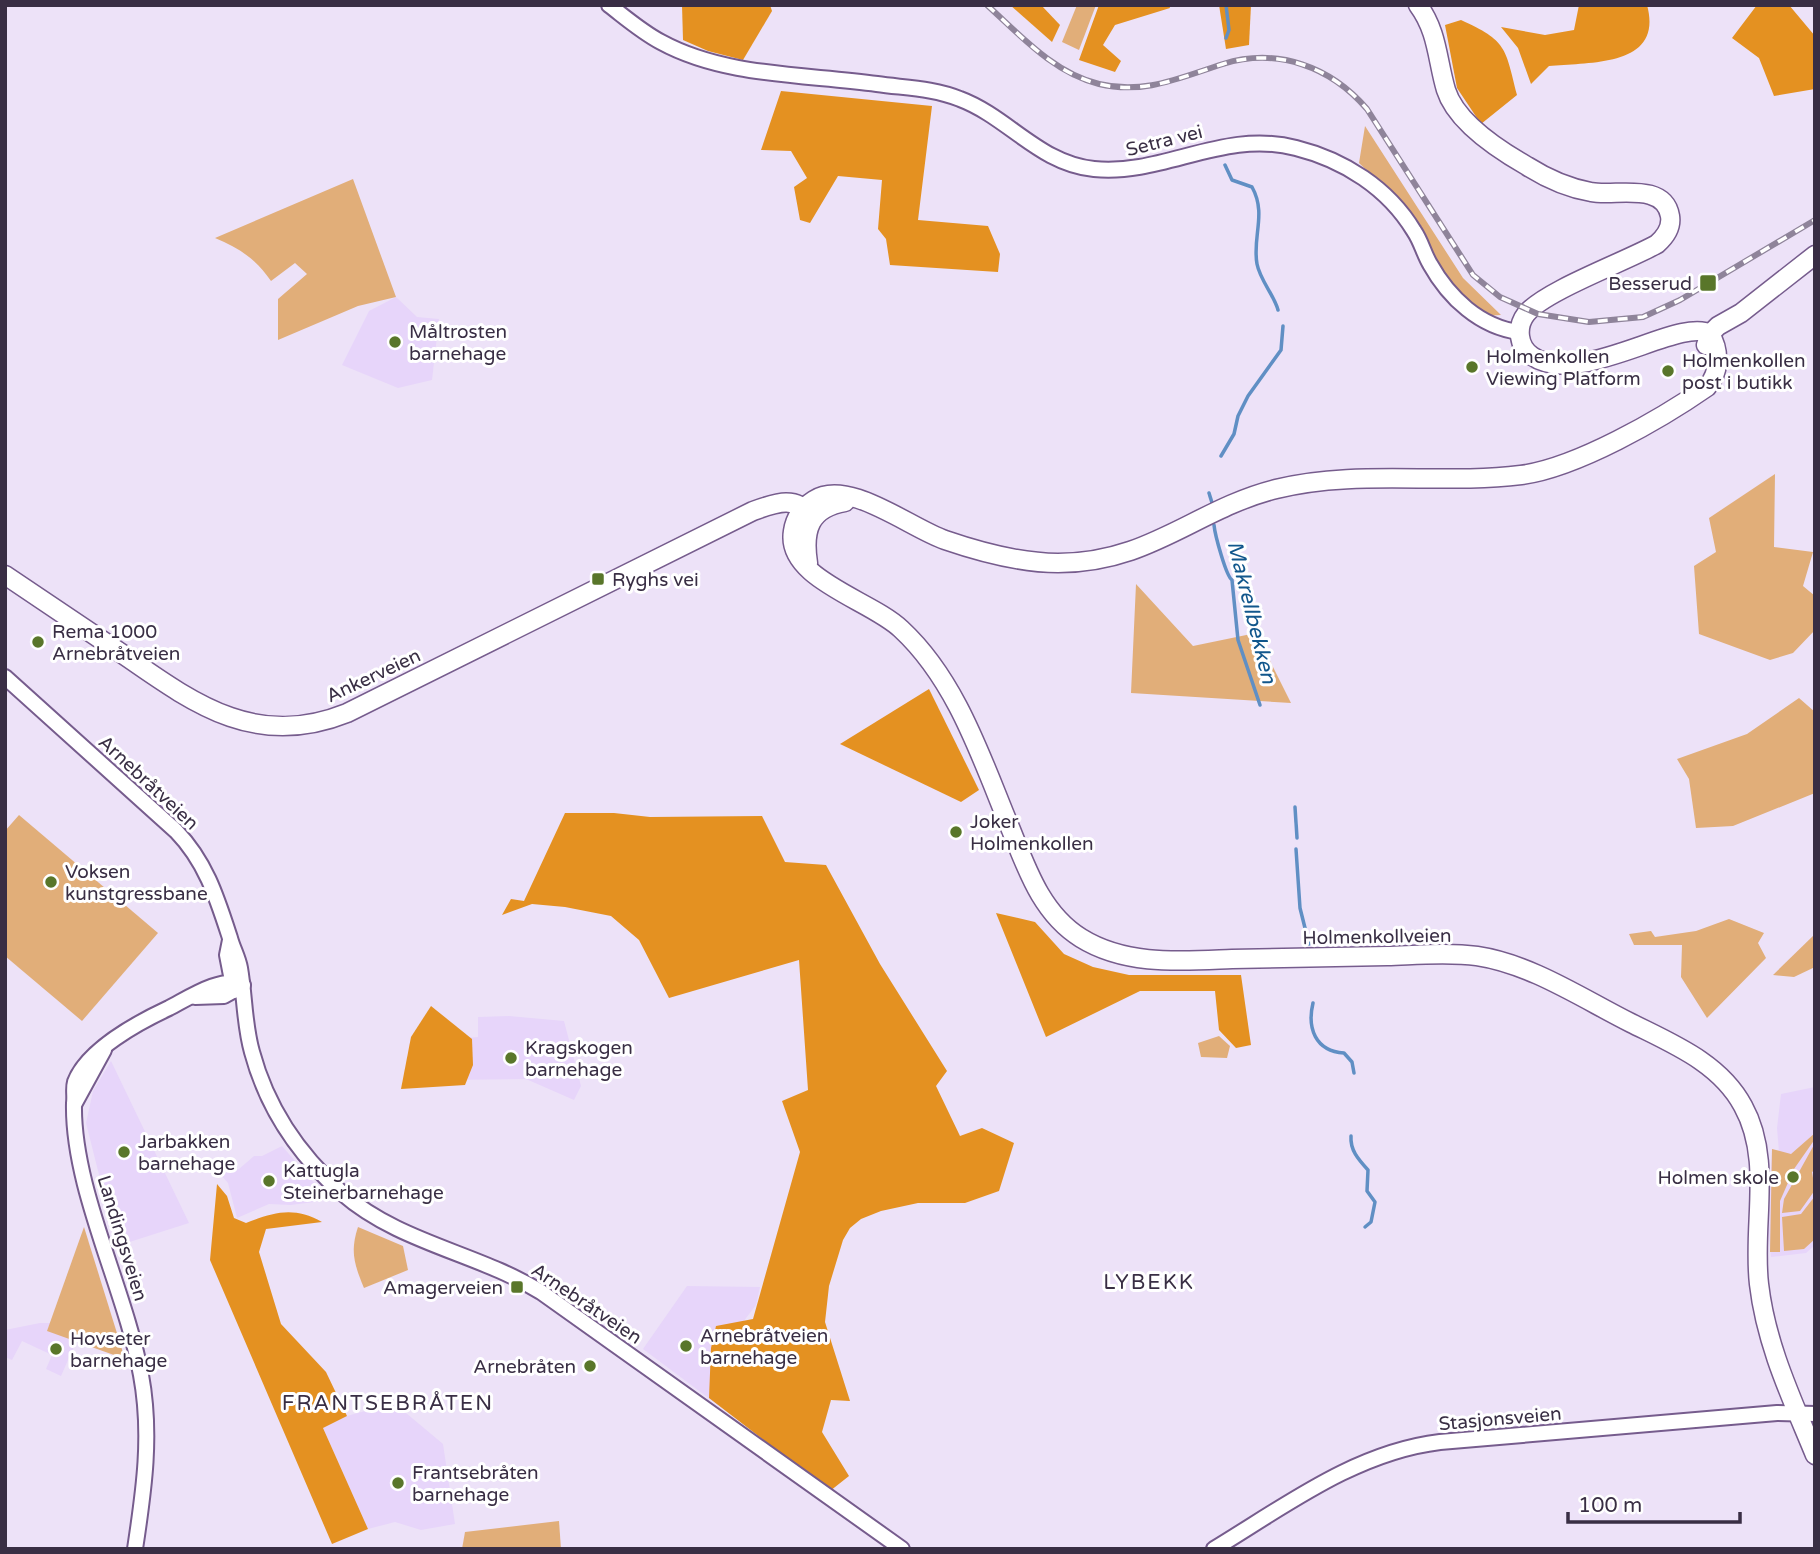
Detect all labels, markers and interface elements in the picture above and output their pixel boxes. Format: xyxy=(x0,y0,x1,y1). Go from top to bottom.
street label: Setra vei xyxy=(1124,121,1205,161)
place label: Besserud xyxy=(1608,273,1692,295)
marker: Besserud xyxy=(1698,273,1718,293)
place label: Måltrosten barnehage xyxy=(409,321,507,365)
marker: Måltrosten barnehage xyxy=(387,334,403,350)
place label: Holmenkollen Viewing Platform xyxy=(1486,346,1641,390)
place label: Holmenkollen post i butikk xyxy=(1682,350,1806,394)
marker: Holmenkollen Viewing Platform xyxy=(1464,359,1480,375)
marker: Holmenkollen post i butikk xyxy=(1660,363,1676,379)
water label: Makrellbekken xyxy=(1222,538,1282,687)
place label: Ryghs vei xyxy=(612,569,699,591)
marker: Ryghs vei xyxy=(590,571,606,587)
place label: Rema 1000 Arnebråtveien xyxy=(52,621,180,665)
marker: Rema 1000 Arnebråtveien xyxy=(30,634,46,650)
street label: Ankerveien xyxy=(323,644,424,707)
street label: Arnebråtveien xyxy=(94,731,203,835)
place label: Joker Holmenkollen xyxy=(970,811,1094,855)
marker: Joker Holmenkollen xyxy=(948,824,964,840)
place label: Voksen kunstgressbane xyxy=(65,861,208,905)
marker: Voksen kunstgressbane xyxy=(43,874,59,890)
street label: Holmenkollveien xyxy=(1302,925,1452,949)
place label: Kragskogen barnehage xyxy=(525,1037,633,1081)
marker: Kragskogen barnehage xyxy=(503,1050,519,1066)
place label: Jarbakken barnehage xyxy=(138,1131,235,1175)
marker: Jarbakken barnehage xyxy=(116,1144,132,1160)
place label: Kattugla Steinerbarnehage xyxy=(283,1160,444,1204)
place label: Holmen skole xyxy=(1658,1167,1779,1189)
marker: Holmen skole xyxy=(1785,1169,1801,1185)
street label: Landingsveien xyxy=(92,1173,152,1304)
marker: Kattugla Steinerbarnehage xyxy=(261,1173,277,1189)
street label: Arnebråtveien xyxy=(527,1259,646,1349)
district label: LYBEKK xyxy=(1103,1270,1195,1295)
place label: Amagerveien xyxy=(383,1277,503,1299)
marker: Amagerveien xyxy=(509,1279,525,1295)
place label: Arnebråtveien barnehage xyxy=(700,1325,828,1369)
place label: Hovseter barnehage xyxy=(70,1328,167,1372)
marker: Arnebråtveien barnehage xyxy=(678,1338,694,1354)
marker: Hovseter barnehage xyxy=(48,1341,64,1357)
place label: Arnebråten xyxy=(473,1356,576,1378)
marker: Arnebråten xyxy=(582,1358,598,1374)
district label: FRANTSEBRÅTEN xyxy=(282,1391,494,1416)
street label: Stasjonsveien xyxy=(1438,1403,1562,1435)
place label: Frantsebråten barnehage xyxy=(412,1462,539,1506)
marker: Frantsebråten barnehage xyxy=(390,1475,406,1491)
scale bar xyxy=(1568,1480,1740,1524)
text: 100 m xyxy=(1578,1493,1642,1518)

